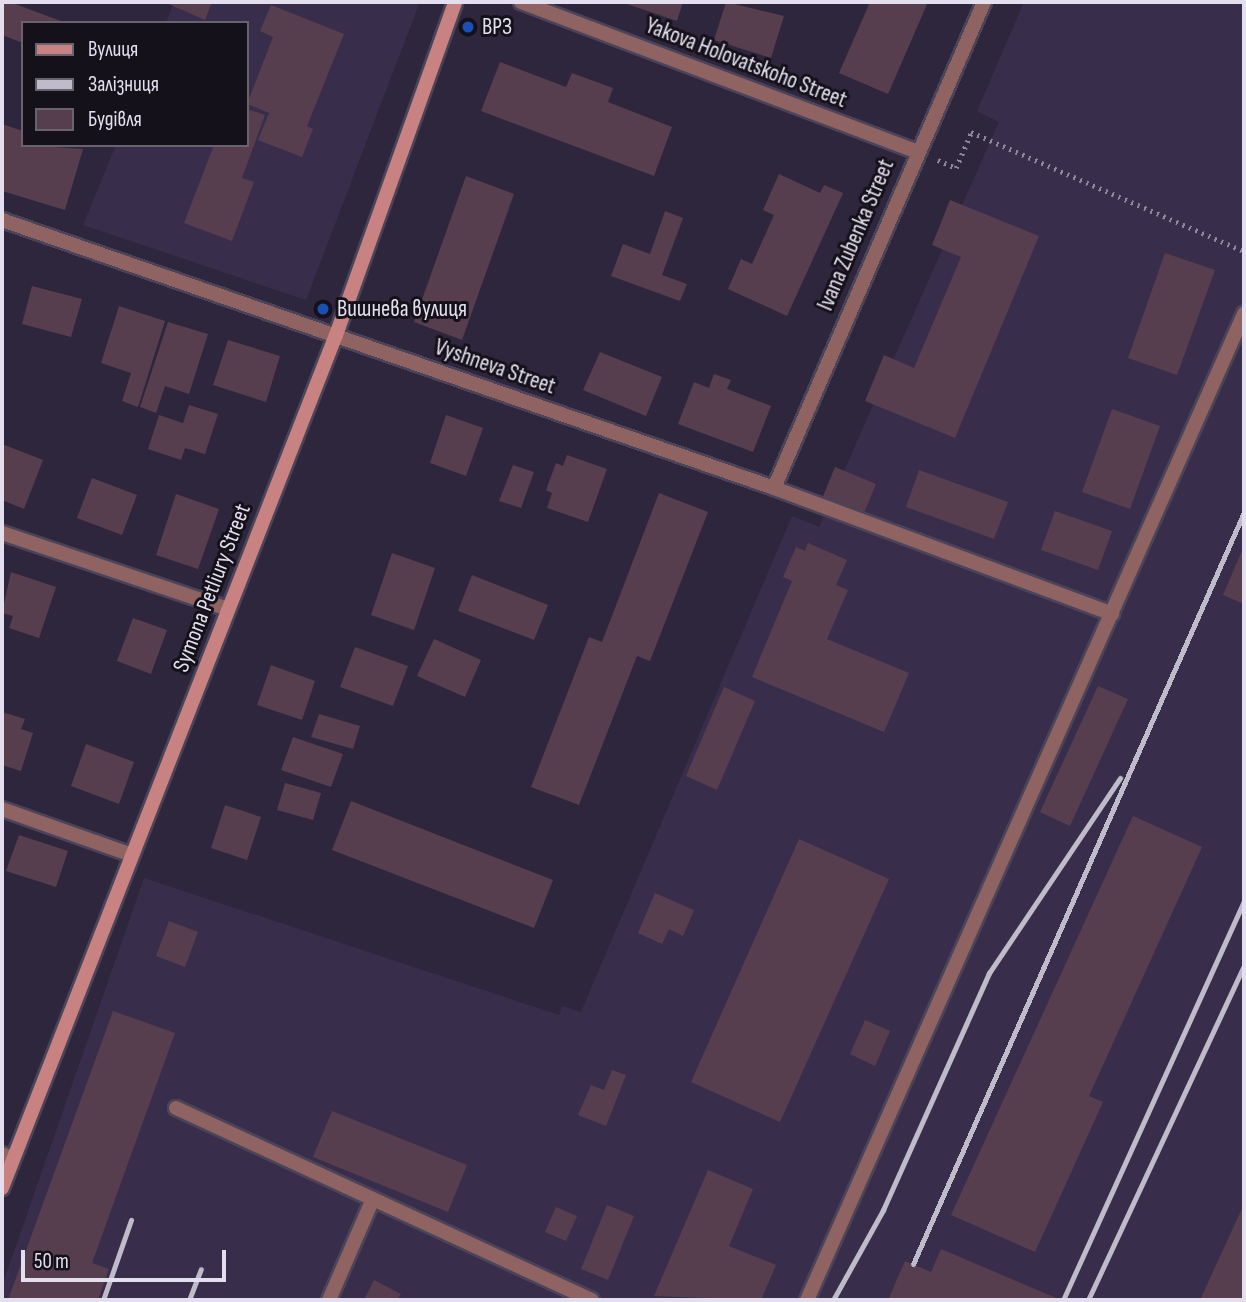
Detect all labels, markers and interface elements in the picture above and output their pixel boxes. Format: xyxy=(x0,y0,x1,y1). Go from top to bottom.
street label: Yakova Holovatskoho Street xyxy=(642,12,850,114)
place label: ВРЗ xyxy=(482,13,512,41)
marker: ВРЗ xyxy=(460,19,476,35)
legend xyxy=(21,21,248,147)
text: Вулиця xyxy=(88,37,138,62)
text: Залізниця xyxy=(88,72,159,97)
text: Будівля xyxy=(88,107,142,132)
street label: Ivana Zubenka Street xyxy=(812,155,900,315)
place label: Вишнева вулиця xyxy=(337,295,467,323)
marker: Вишнева вулиця xyxy=(315,301,331,317)
street label: Vyshneva Street xyxy=(431,333,559,401)
street label: Symona Petliury Street xyxy=(167,500,257,676)
scale bar xyxy=(24,1236,229,1280)
text: 50 m xyxy=(34,1249,69,1274)

